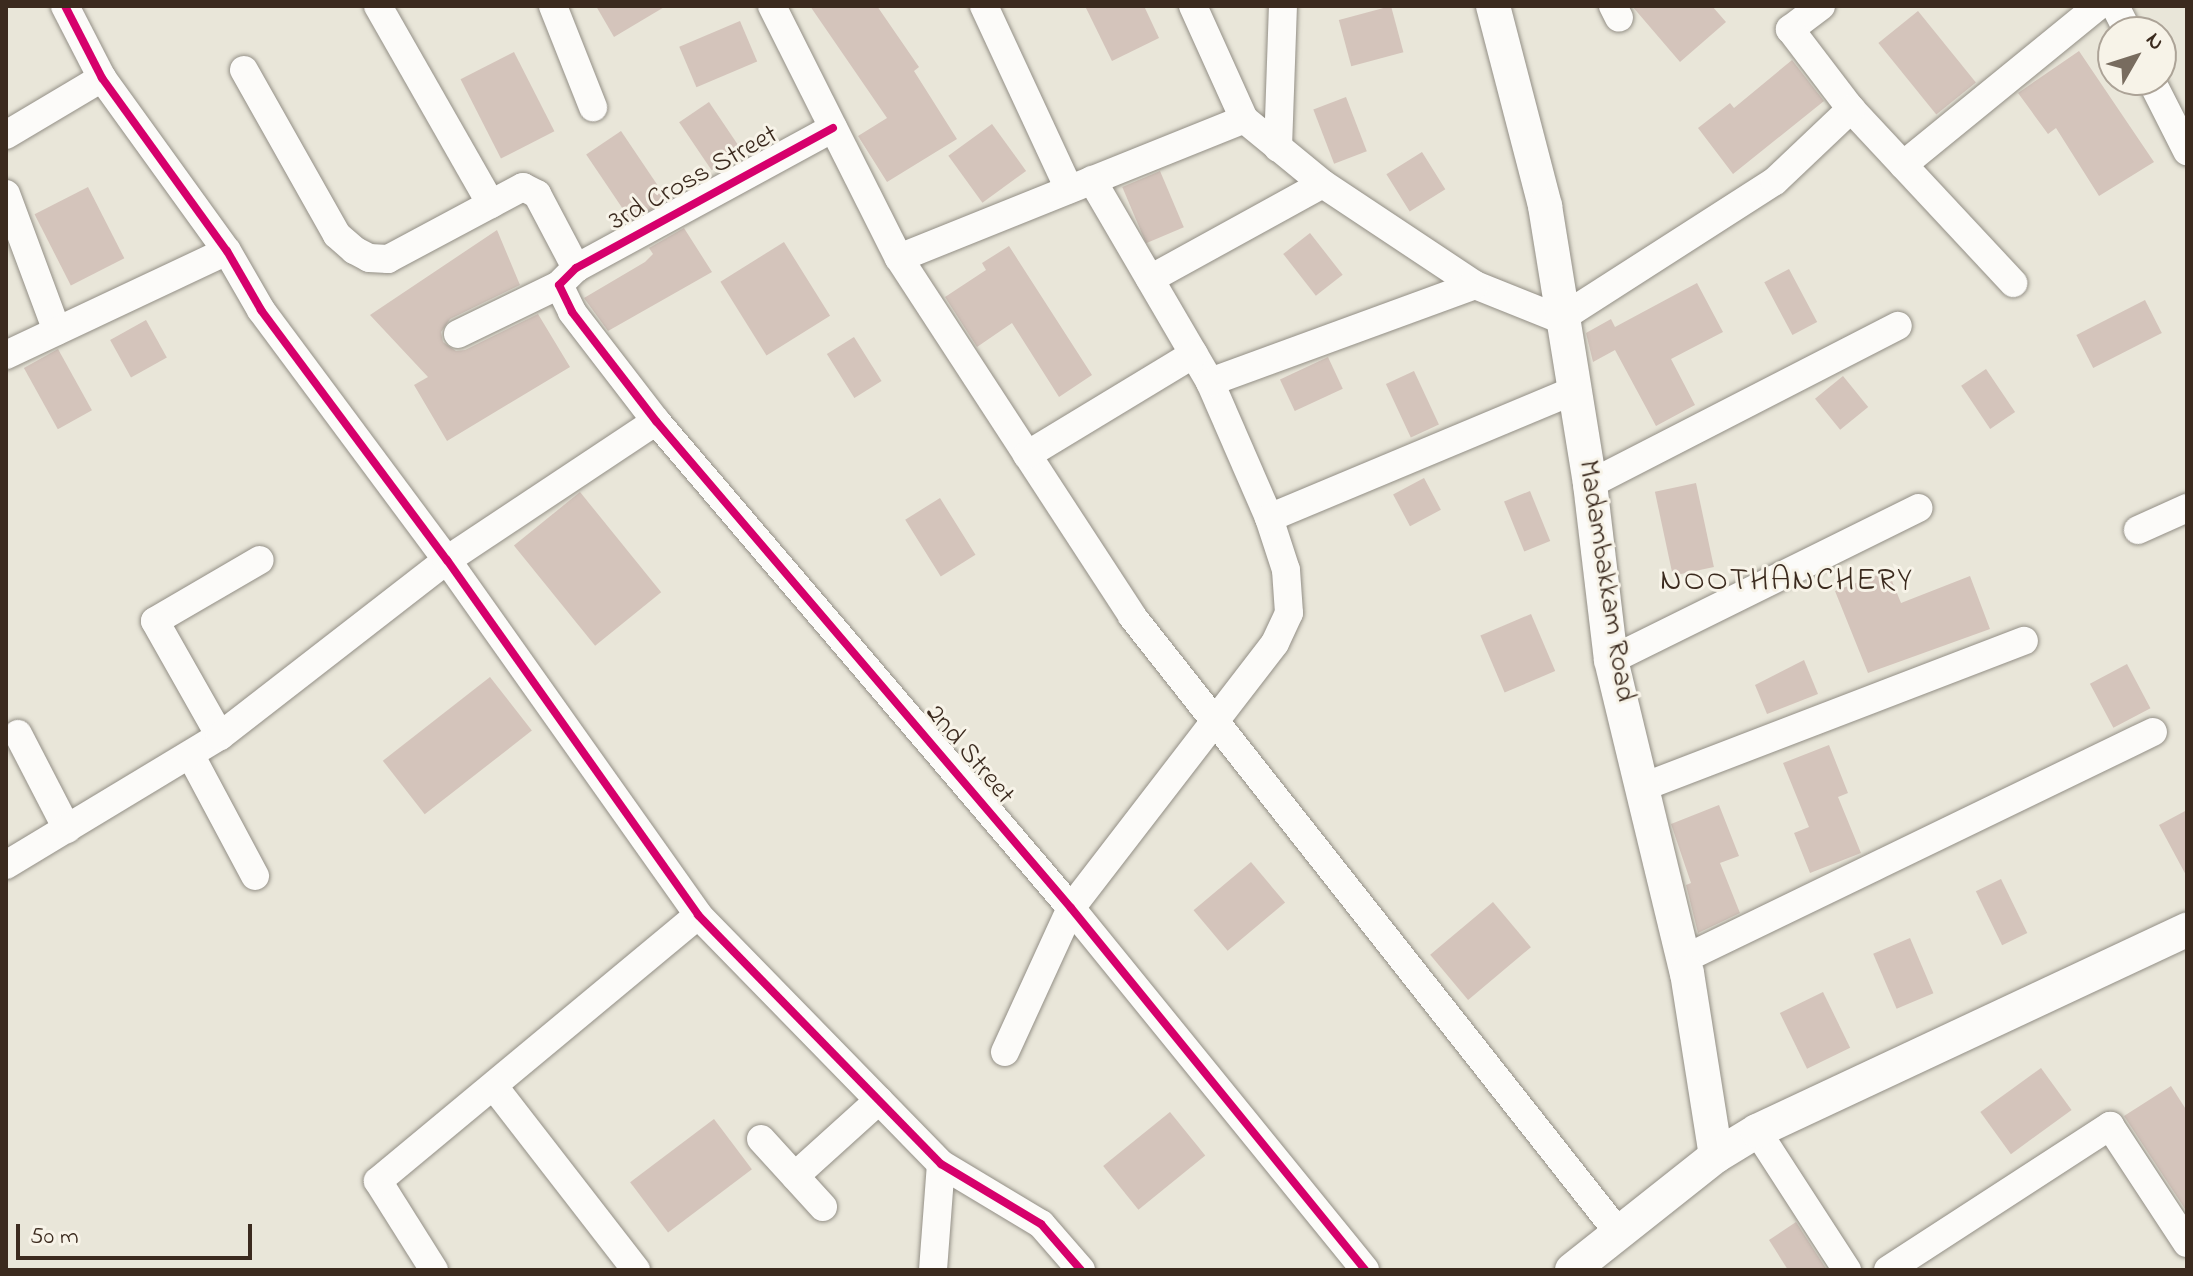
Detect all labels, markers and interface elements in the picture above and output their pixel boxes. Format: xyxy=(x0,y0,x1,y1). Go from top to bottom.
north arrow xyxy=(2097,16,2177,96)
text: N xyxy=(2137,26,2171,58)
street label: 3rd Cross Street xyxy=(604,119,784,239)
street label: Madambakkam Road xyxy=(1569,458,1641,704)
district label: NOOTHANCHERY xyxy=(1660,563,1914,601)
street label: 2nd Street xyxy=(917,698,1021,812)
scale bar xyxy=(20,1208,256,1258)
text: 50 m xyxy=(30,1220,79,1255)

